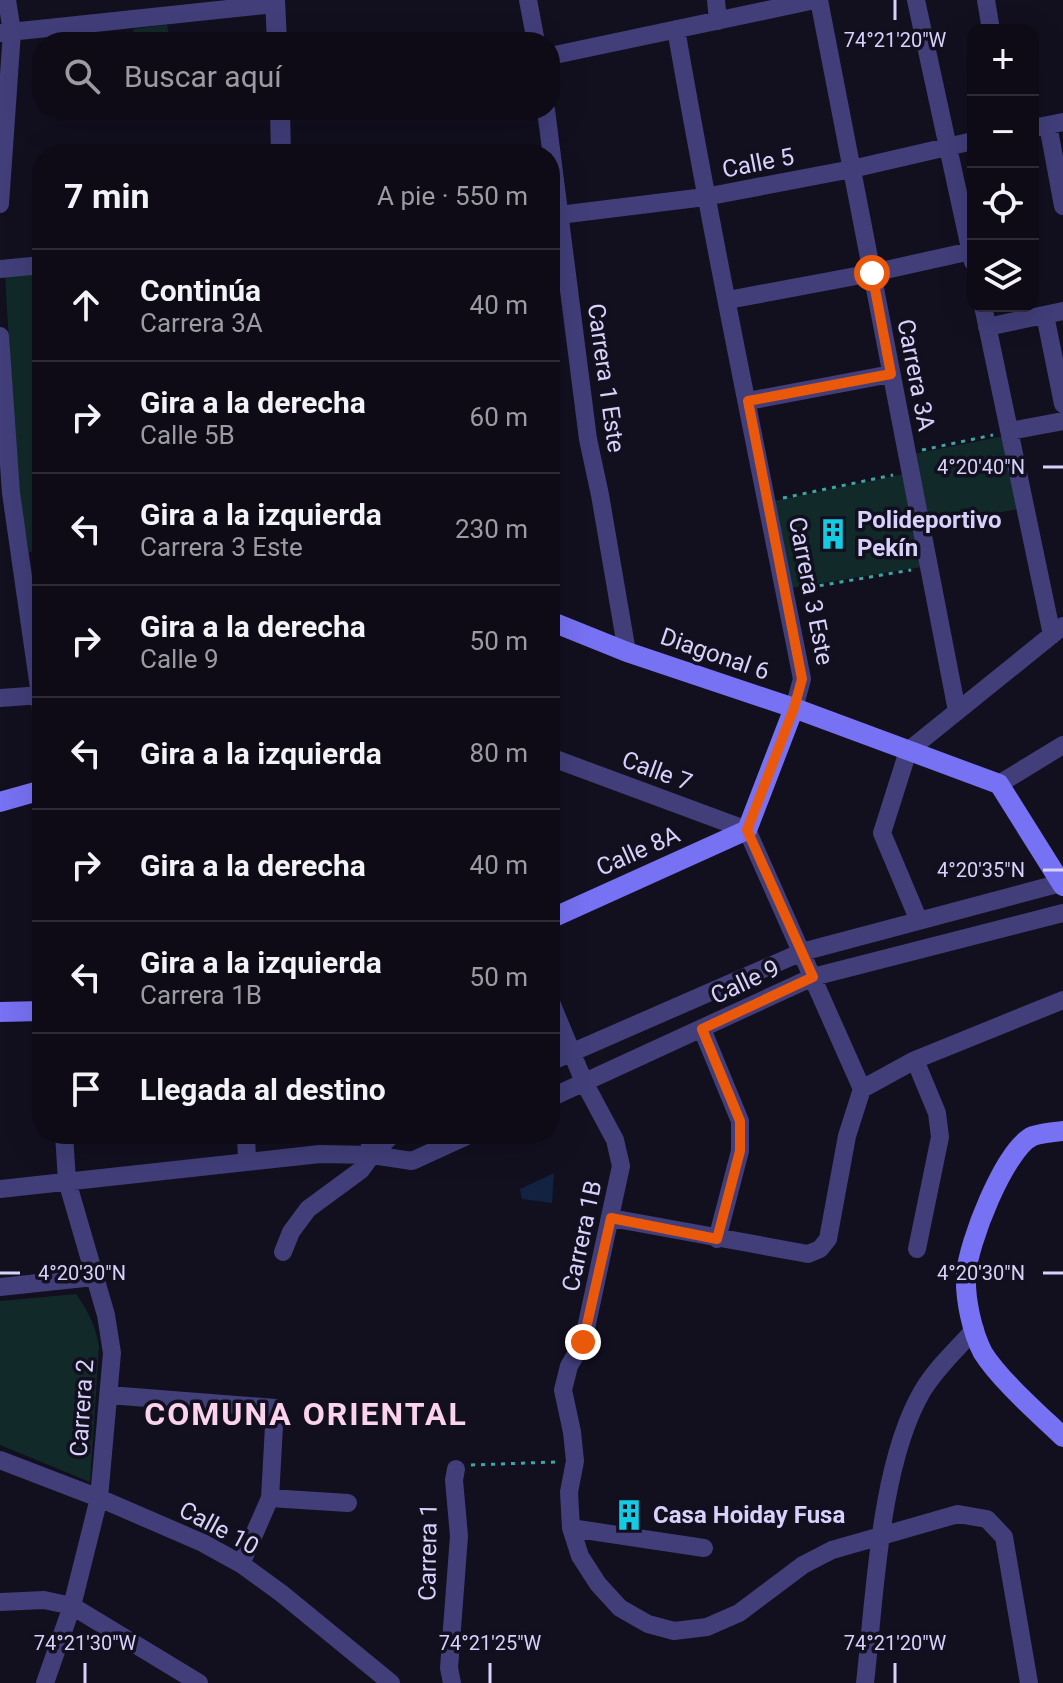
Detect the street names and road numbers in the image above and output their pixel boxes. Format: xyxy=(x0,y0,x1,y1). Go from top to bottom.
street label: Calle 5 xyxy=(720,142,796,184)
street label: Carrera 1 Este xyxy=(582,302,630,454)
street label: Carrera 3A xyxy=(891,317,941,434)
street label: Carrera 3 Este xyxy=(783,515,839,667)
street label: Diagonal 6 xyxy=(657,622,773,686)
street label: Calle 7 xyxy=(618,745,696,797)
street label: Calle 8A xyxy=(592,820,684,882)
street label: Calle 9 xyxy=(706,954,784,1010)
street label: Carrera 1B xyxy=(557,1178,607,1294)
street label: Carrera 2 xyxy=(65,1358,99,1458)
street label: Calle 10 xyxy=(174,1495,264,1561)
street label: Carrera 1 xyxy=(413,1503,443,1601)

